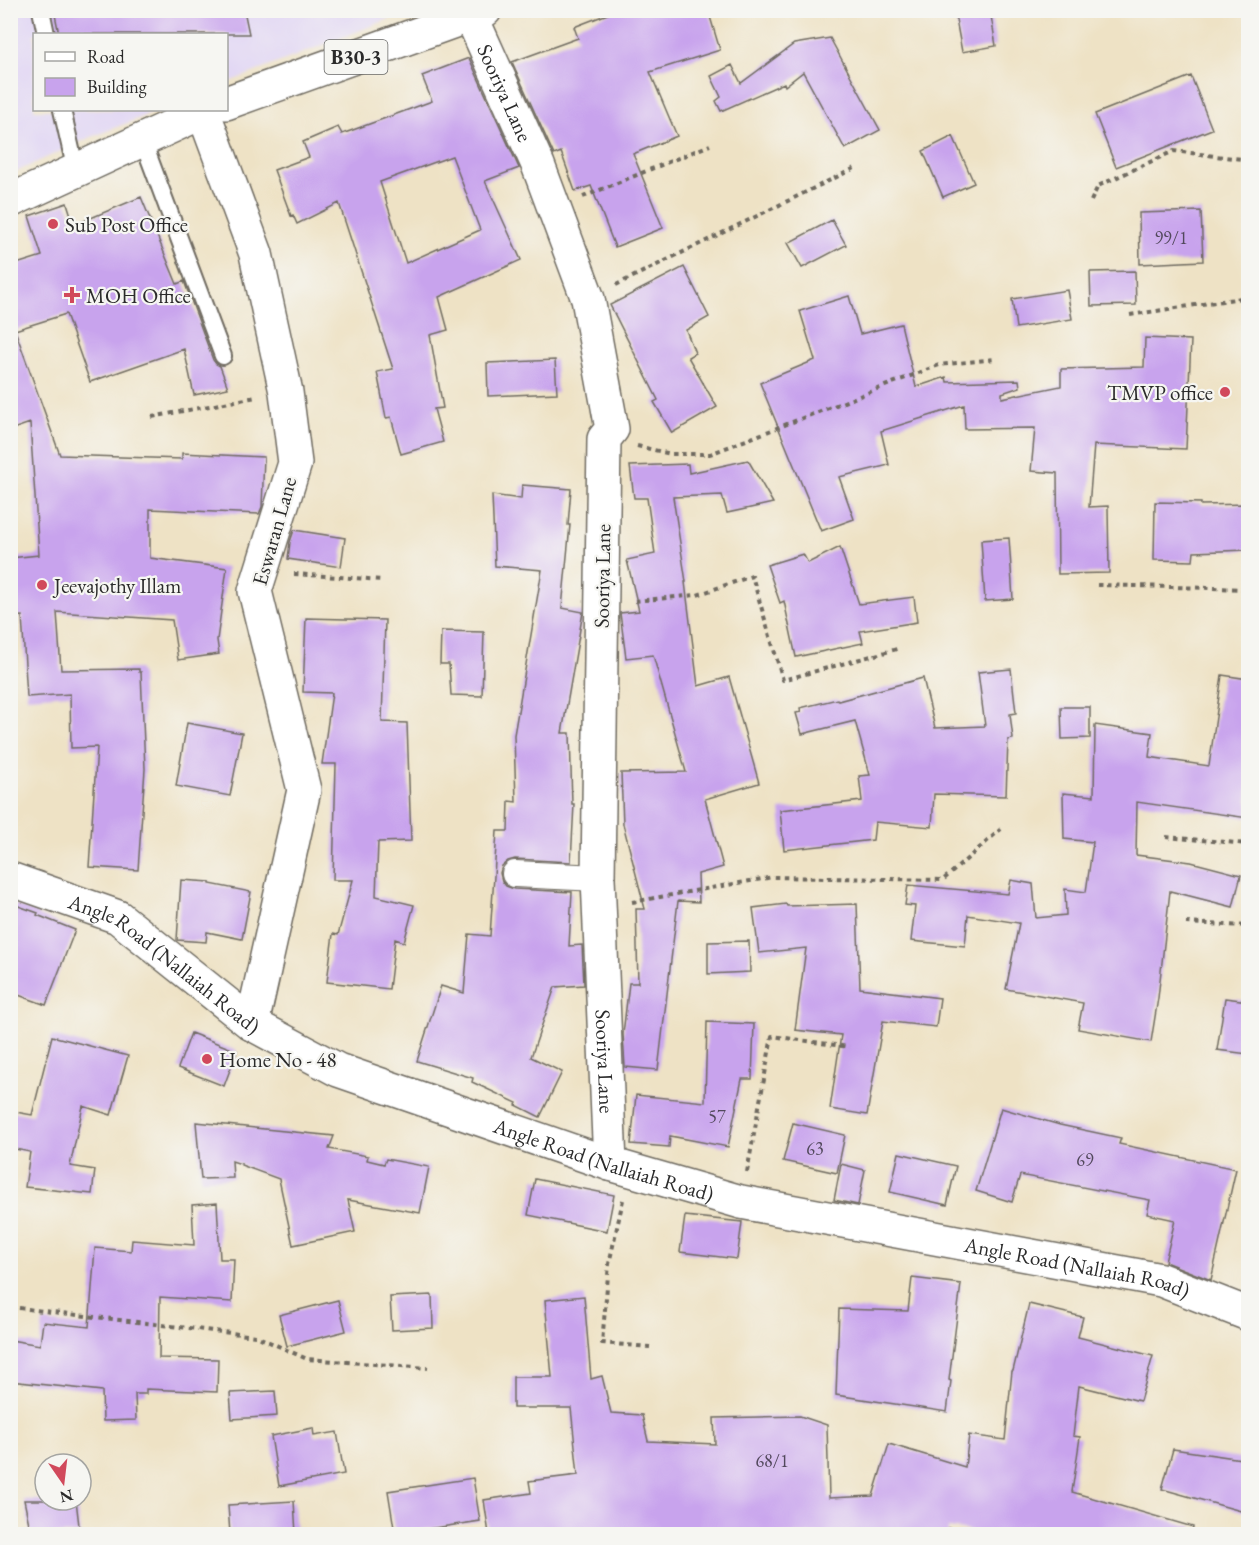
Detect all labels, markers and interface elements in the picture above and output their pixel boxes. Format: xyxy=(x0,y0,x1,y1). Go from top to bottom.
legend xyxy=(33,33,228,111)
road number: B30-3 xyxy=(324,40,388,74)
street label: Sooriya Lane xyxy=(472,40,539,146)
text: Road xyxy=(87,45,126,68)
text: Building xyxy=(87,75,147,98)
place label: Sub Post Office xyxy=(65,211,188,238)
marker: Sub Post Office xyxy=(46,217,60,231)
house number: 99/1 xyxy=(1154,226,1188,249)
place label: MOH Office xyxy=(86,282,191,309)
marker: MOH Office xyxy=(63,286,81,304)
place label: TMVP office xyxy=(1107,379,1213,406)
marker: TMVP office xyxy=(1218,385,1232,399)
street label: Eswaran Lane xyxy=(246,474,302,588)
street label: Sooriya Lane xyxy=(588,524,616,628)
place label: Jeevajothy Illam xyxy=(52,572,181,599)
marker: Jeevajothy Illam xyxy=(35,578,49,592)
street label: Angle Road (Nallaiah Road) xyxy=(64,887,264,1039)
street label: Sooriya Lane xyxy=(590,1009,621,1114)
place label: Home No - 48 xyxy=(219,1046,336,1073)
marker: Home No - 48 xyxy=(200,1052,214,1066)
house number: 57 xyxy=(708,1105,726,1128)
street label: Angle Road (Nallaiah Road) xyxy=(489,1111,717,1207)
house number: 63 xyxy=(806,1137,824,1160)
house number: 69 xyxy=(1076,1148,1094,1171)
street label: Angle Road (Nallaiah Road) xyxy=(961,1230,1194,1304)
house number: 68/1 xyxy=(755,1449,789,1472)
north arrow xyxy=(33,1452,93,1512)
text: N xyxy=(58,1484,75,1508)

